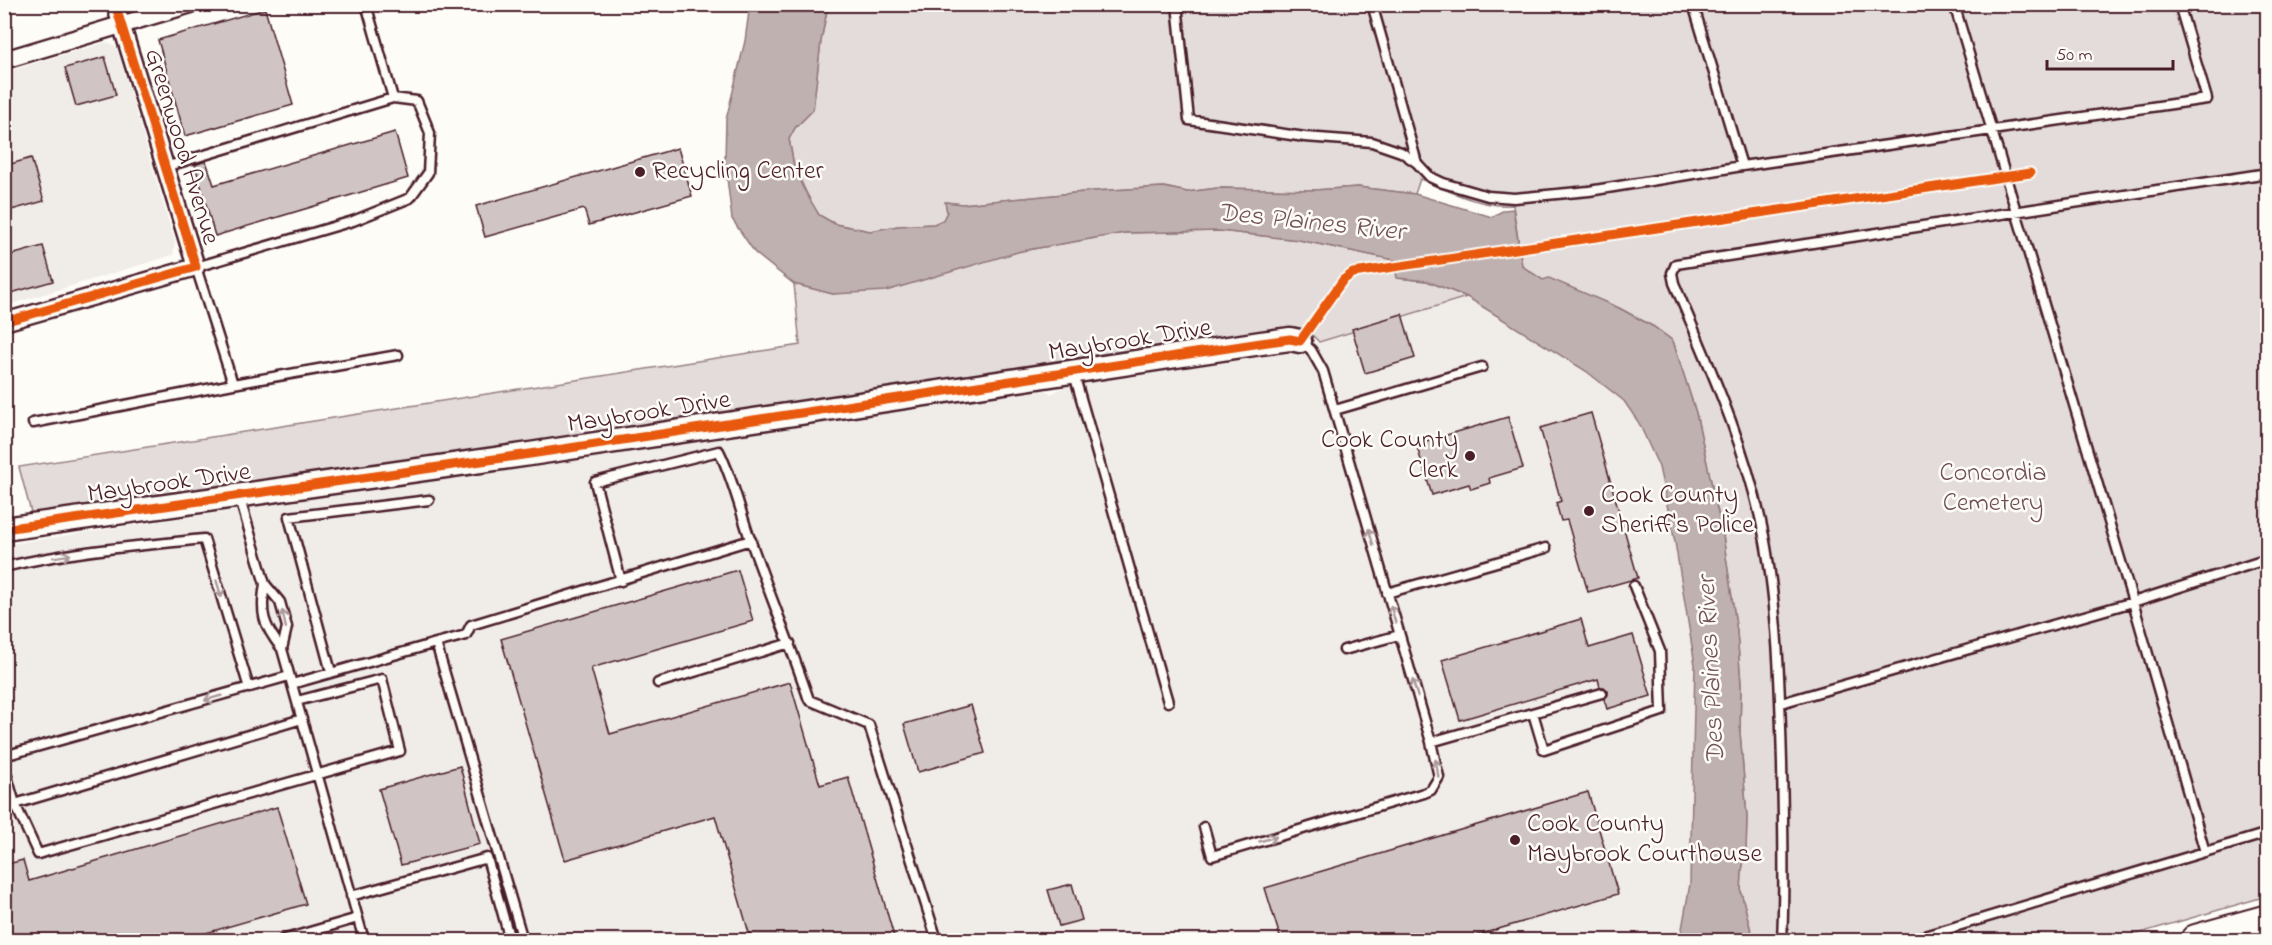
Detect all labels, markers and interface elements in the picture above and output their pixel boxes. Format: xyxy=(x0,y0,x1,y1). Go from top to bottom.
scale bar xyxy=(2047,33,2173,71)
text: 50 m xyxy=(2056,43,2093,69)
street label: Greenwood Avenue xyxy=(133,44,229,250)
place label: Recycling Center xyxy=(652,153,825,191)
marker: Recycling Center xyxy=(633,165,647,179)
water label: Des Plaines River xyxy=(1216,194,1410,253)
street label: Maybrook Drive xyxy=(1046,309,1215,373)
street label: Maybrook Drive xyxy=(565,381,734,445)
place label: Cook County Clerk xyxy=(1321,422,1459,490)
marker: Cook County Clerk xyxy=(1463,449,1477,463)
street label: Maybrook Drive xyxy=(85,454,253,514)
park label: Concordia Cemetery xyxy=(1939,455,2047,523)
place label: Cook County Sheriff's Police xyxy=(1601,477,1754,545)
marker: Cook County Sheriff's Police xyxy=(1582,504,1596,518)
one-way arrow xyxy=(1365,528,1376,547)
one-way arrow xyxy=(52,550,71,561)
water label: Des Plaines River xyxy=(1687,572,1736,765)
one-way arrow xyxy=(214,579,225,598)
one-way arrow xyxy=(1387,605,1398,624)
one-way arrow xyxy=(278,610,289,629)
one-way arrow xyxy=(1409,679,1420,698)
one-way arrow xyxy=(204,692,223,704)
one-way arrow xyxy=(1431,759,1442,778)
place label: Cook County Maybrook Courthouse xyxy=(1527,806,1762,874)
one-way arrow xyxy=(1258,833,1277,844)
marker: Cook County Maybrook Courthouse xyxy=(1508,833,1522,847)

